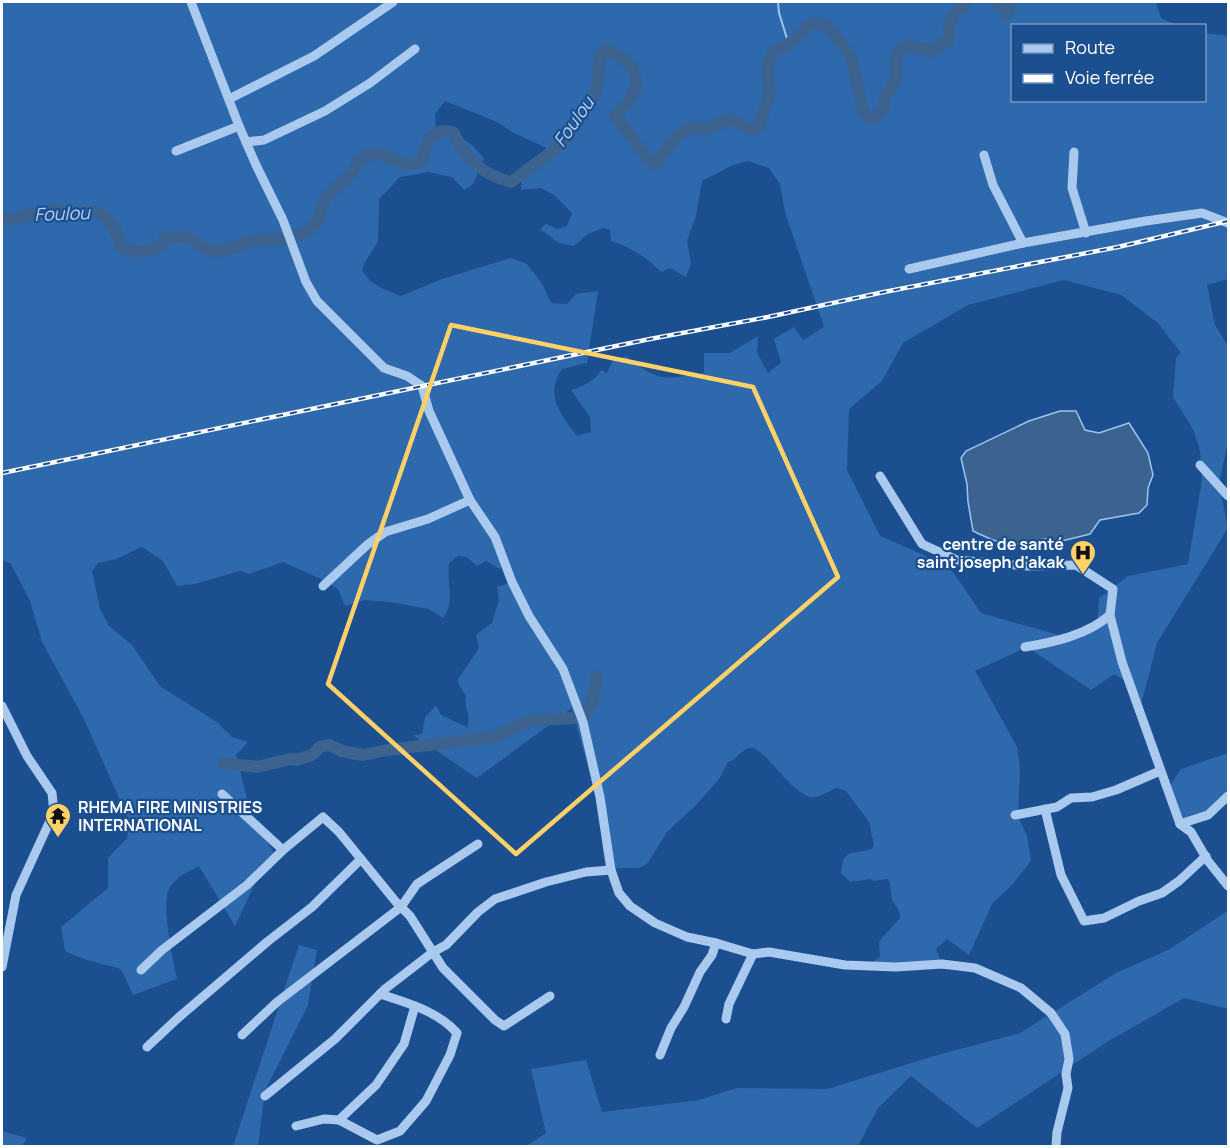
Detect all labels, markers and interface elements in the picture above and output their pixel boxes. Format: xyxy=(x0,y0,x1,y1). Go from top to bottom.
legend xyxy=(1011,24,1206,102)
text: Route xyxy=(1065,35,1115,59)
text: Voie ferrée xyxy=(1065,65,1154,89)
water label: Foulou xyxy=(547,91,600,151)
water label: Foulou xyxy=(34,200,92,226)
place label: centre de santé saint joseph d'akak xyxy=(917,533,1064,573)
hospital icon: centre de santé saint joseph d'akak xyxy=(1068,538,1098,576)
place label: RHEMA FIRE MINISTRIES INTERNATIONAL xyxy=(78,796,262,836)
temple icon: RHEMA FIRE MINISTRIES INTERNATIONAL xyxy=(43,801,73,839)

